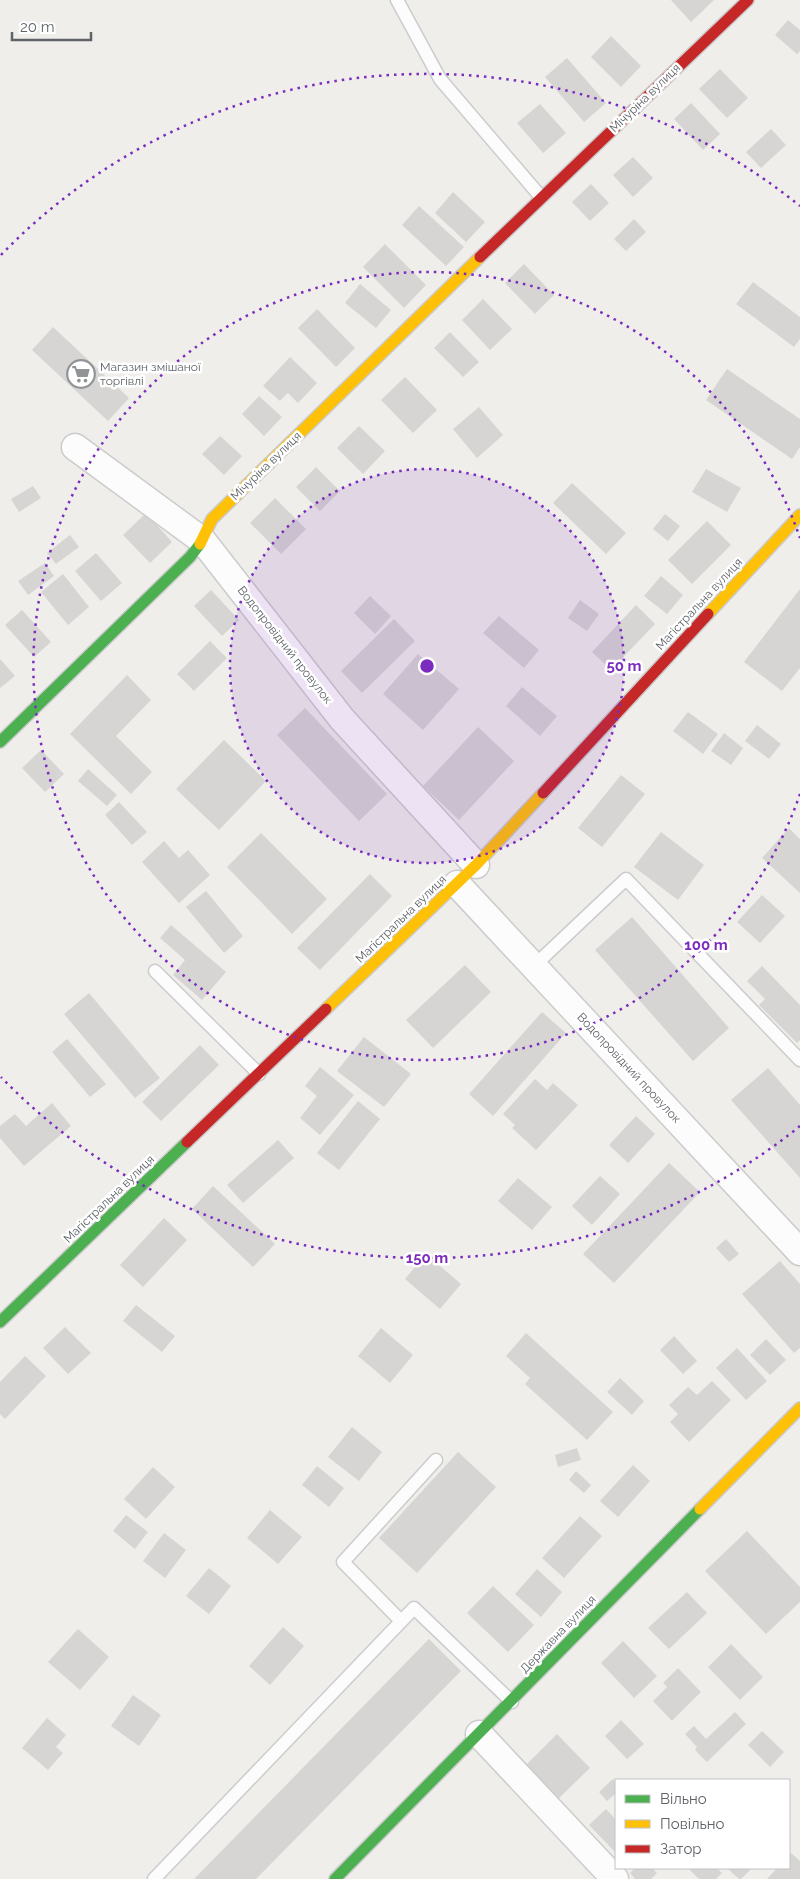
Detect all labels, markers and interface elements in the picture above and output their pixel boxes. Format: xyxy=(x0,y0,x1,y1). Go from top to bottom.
scale bar xyxy=(12,10,91,42)
text: 20 m xyxy=(20,18,55,36)
street label: Мічуріна вулиця xyxy=(607,61,683,135)
supermarket icon: Магазин змішаної торгівлі xyxy=(66,359,96,389)
place label: Магазин змішаної торгівлі xyxy=(100,360,201,388)
street label: Мічуріна вулиця xyxy=(228,429,304,503)
street label: Магістральна вулиця xyxy=(653,555,745,653)
street label: Водопровідний провулок xyxy=(235,583,335,707)
centre of rings xyxy=(418,657,436,675)
text: 50 m xyxy=(606,657,642,675)
street label: Магістральна вулиця xyxy=(353,872,449,966)
text: 100 m xyxy=(684,936,728,954)
street label: Водопровідний провулок xyxy=(574,1010,684,1126)
street label: Магістральна вулиця xyxy=(61,1152,157,1246)
text: 150 m xyxy=(406,1249,448,1267)
street label: Державна вулиця xyxy=(517,1592,599,1676)
legend xyxy=(615,1779,790,1869)
text: Вільно xyxy=(660,1790,707,1808)
text: Повільно xyxy=(660,1815,725,1833)
text: Затор xyxy=(660,1840,702,1858)

